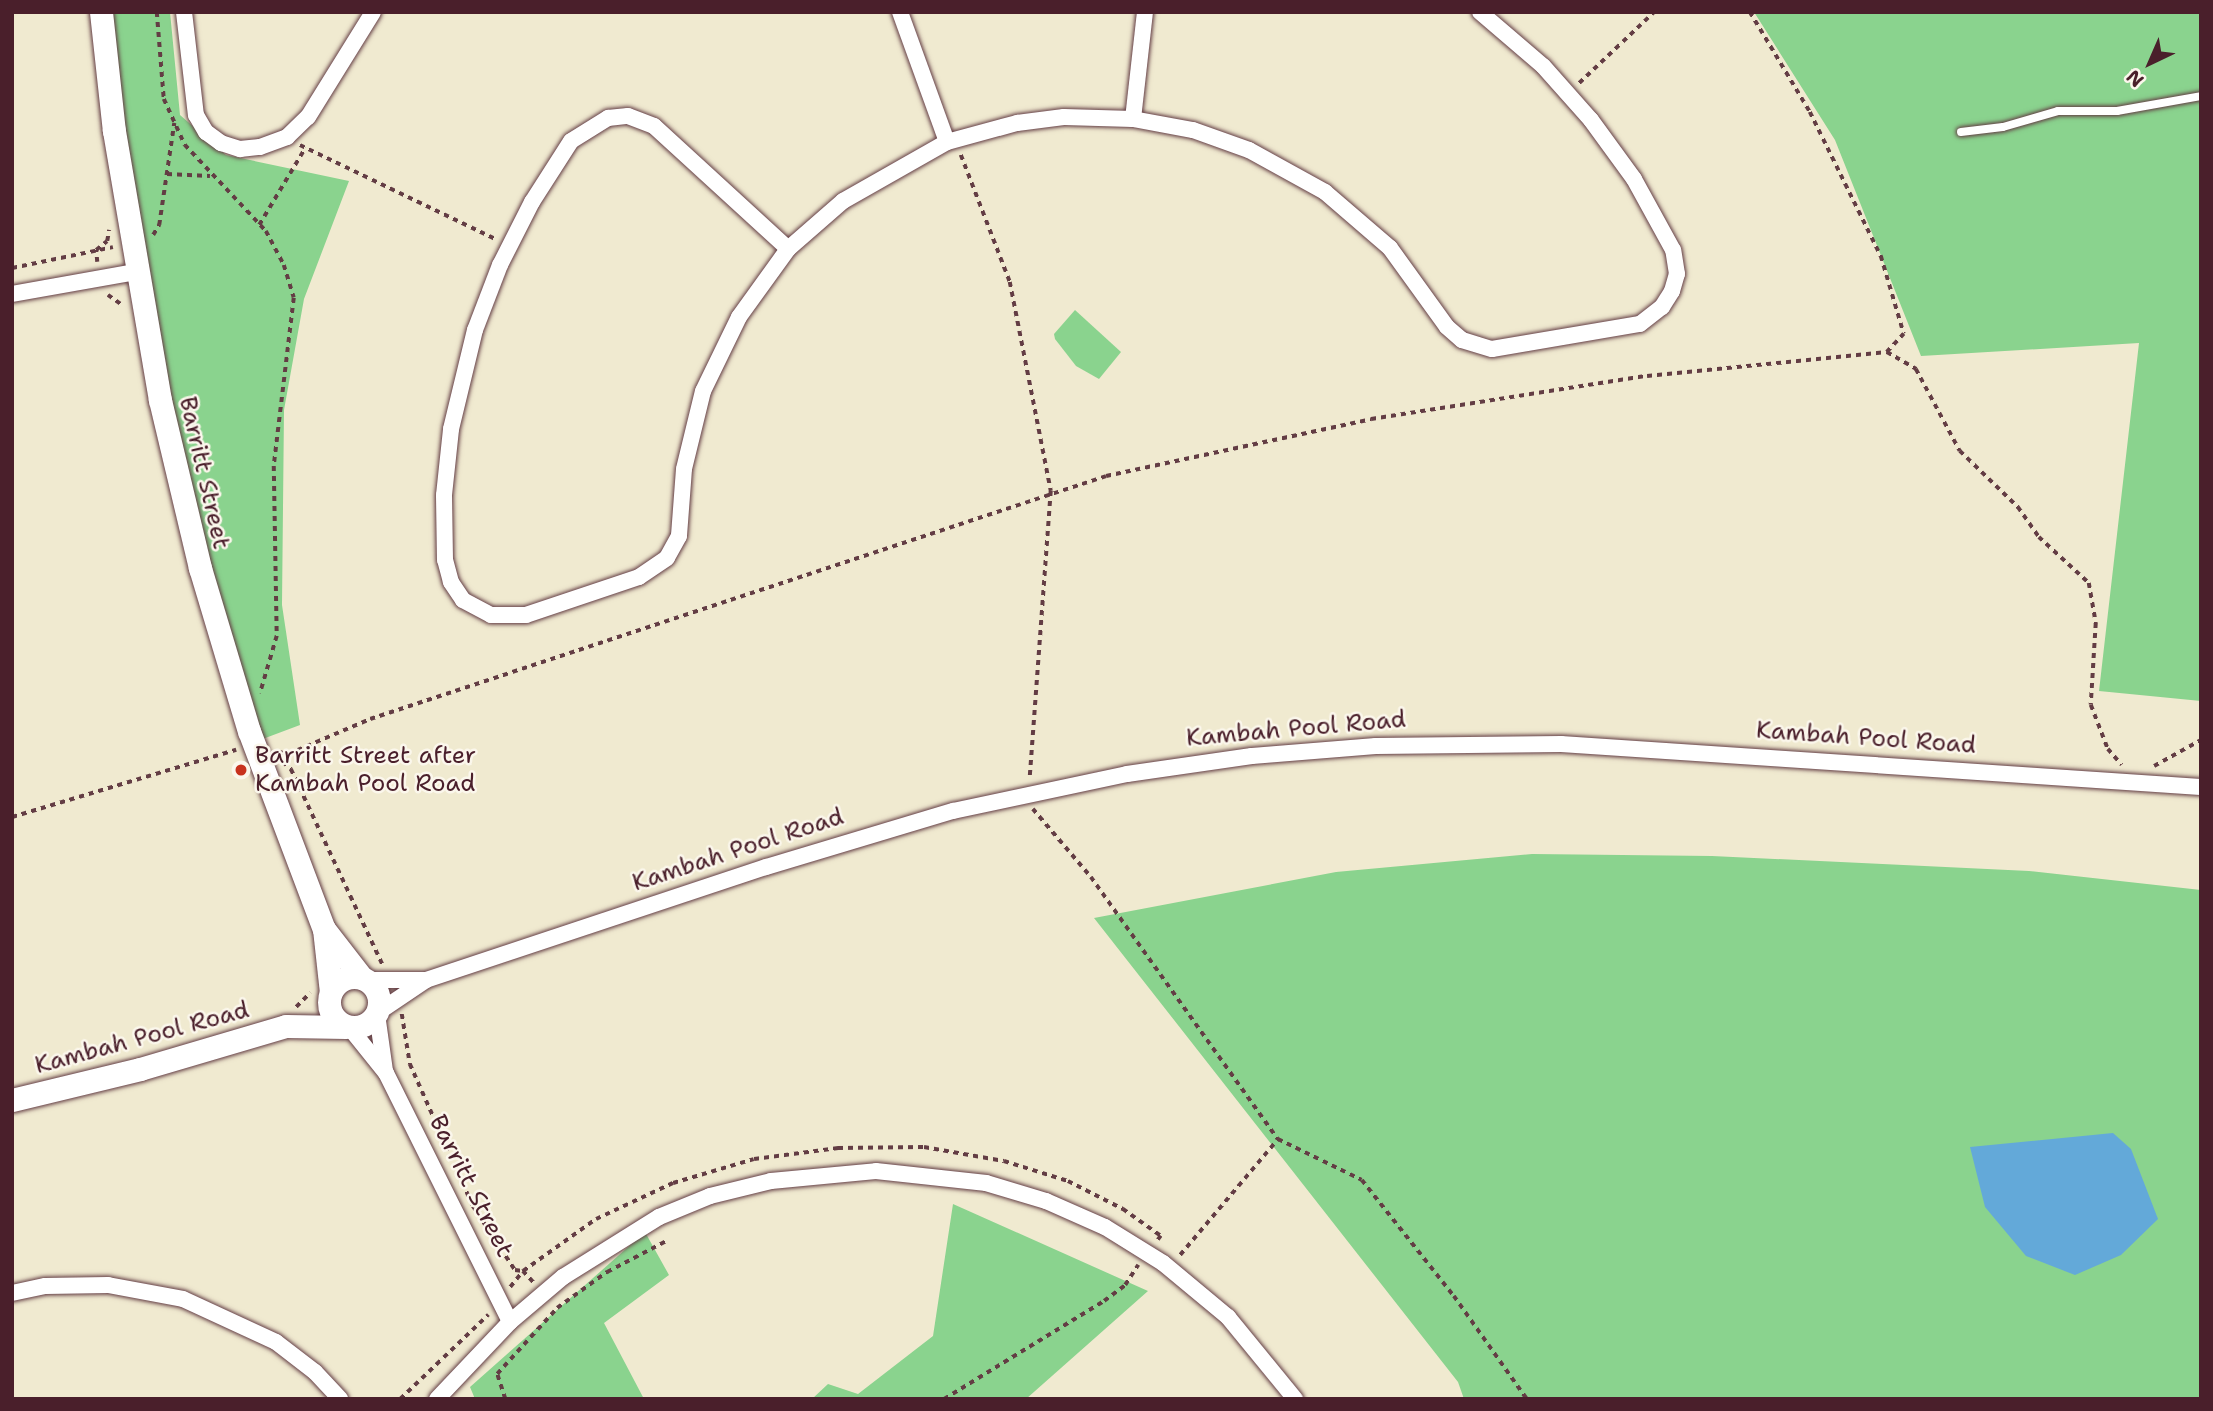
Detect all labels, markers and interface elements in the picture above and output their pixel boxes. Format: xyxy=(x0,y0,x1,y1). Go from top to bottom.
north arrow xyxy=(2115,28,2185,98)
text: N xyxy=(2121,64,2149,93)
street label: Barritt Street xyxy=(172,394,236,552)
street label: Kambah Pool Road xyxy=(1185,705,1407,753)
street label: Kambah Pool Road xyxy=(1755,716,1977,760)
place label: Barritt Street after Kambah Pool Road xyxy=(255,742,476,798)
marker: Barritt Street after Kambah Pool Road xyxy=(233,762,249,778)
street label: Kambah Pool Road xyxy=(629,802,847,898)
street label: Kambah Pool Road xyxy=(32,996,252,1080)
street label: Barritt Street xyxy=(423,1110,519,1262)

